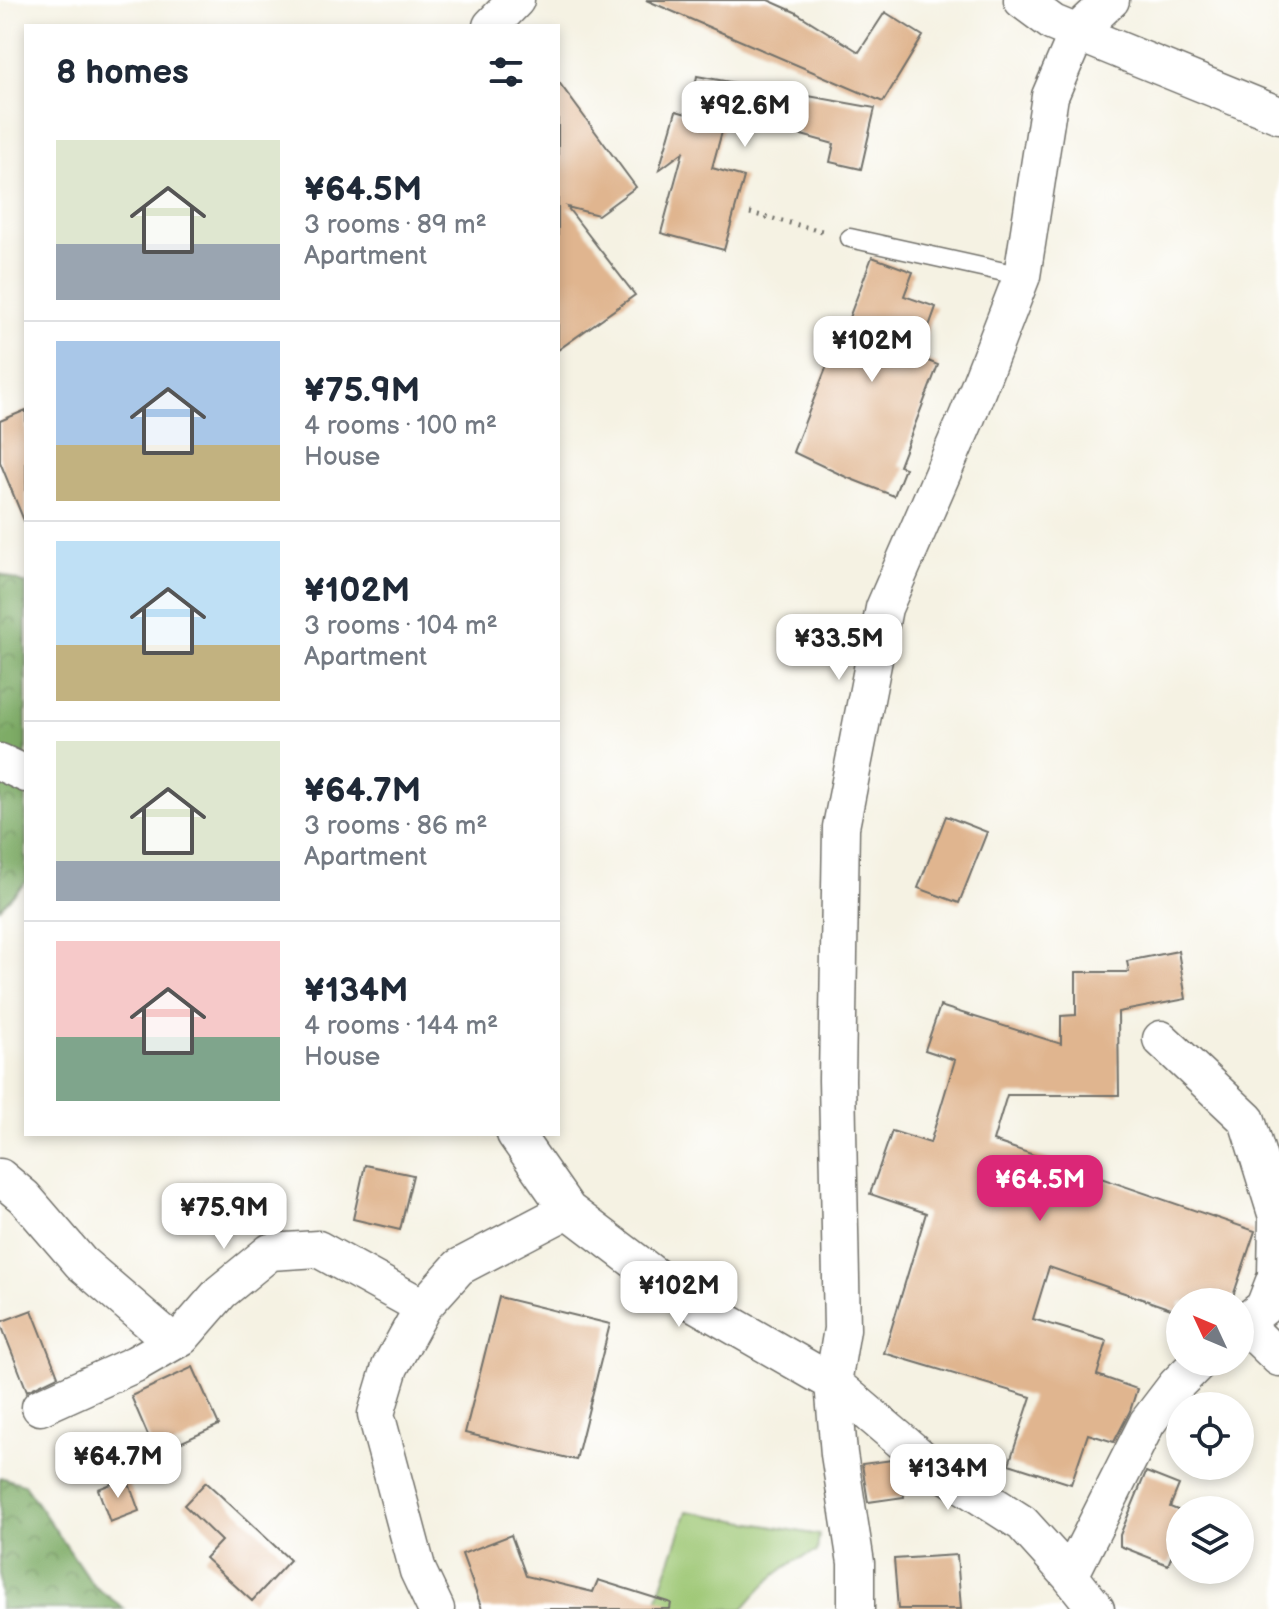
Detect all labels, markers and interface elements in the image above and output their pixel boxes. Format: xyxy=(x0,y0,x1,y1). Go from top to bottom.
icon: filters xyxy=(484,50,528,94)
text: 8 homes xyxy=(56,52,189,93)
pin: ¥92.6M xyxy=(680,81,810,149)
text: ¥92.6M xyxy=(700,91,790,122)
text: ¥64.5M xyxy=(304,169,422,210)
icon: home xyxy=(120,172,216,268)
text: 3 rooms · 89 m² xyxy=(304,210,487,241)
text: Apartment xyxy=(304,241,427,272)
pin: ¥102M xyxy=(816,316,928,384)
text: ¥102M xyxy=(831,326,913,357)
text: ¥75.9M xyxy=(304,370,420,411)
icon: home xyxy=(120,373,216,469)
text: 4 rooms · 100 m² xyxy=(304,411,497,442)
text: House xyxy=(304,442,380,473)
text: ¥102M xyxy=(304,570,410,611)
icon: home xyxy=(120,573,216,669)
text: 3 rooms · 104 m² xyxy=(304,611,498,642)
pin: ¥33.5M xyxy=(774,614,904,682)
text: ¥33.5M xyxy=(794,624,884,655)
text: Apartment xyxy=(304,642,427,673)
text: ¥64.7M xyxy=(304,770,421,811)
icon: home xyxy=(120,773,216,869)
text: 3 rooms · 86 m² xyxy=(304,811,488,842)
text: Apartment xyxy=(304,842,427,873)
text: ¥134M xyxy=(304,970,408,1011)
icon: home xyxy=(120,973,216,1069)
text: 4 rooms · 144 m² xyxy=(304,1011,498,1042)
text: House xyxy=(304,1042,380,1073)
pin: ¥64.5M xyxy=(975,1155,1105,1223)
text: ¥64.5M xyxy=(995,1165,1085,1196)
pin: ¥75.9M xyxy=(159,1183,289,1251)
text: ¥75.9M xyxy=(180,1193,268,1224)
pin: ¥102M xyxy=(623,1261,735,1329)
text: ¥102M xyxy=(638,1271,720,1302)
north arrow xyxy=(1166,1288,1254,1376)
map controls xyxy=(1166,1288,1254,1584)
button: locate xyxy=(1166,1392,1254,1480)
pin: ¥64.7M xyxy=(53,1432,183,1500)
text: ¥64.7M xyxy=(73,1442,163,1473)
pin: ¥134M xyxy=(892,1444,1004,1512)
text: ¥134M xyxy=(908,1454,988,1485)
button: layers xyxy=(1166,1496,1254,1584)

